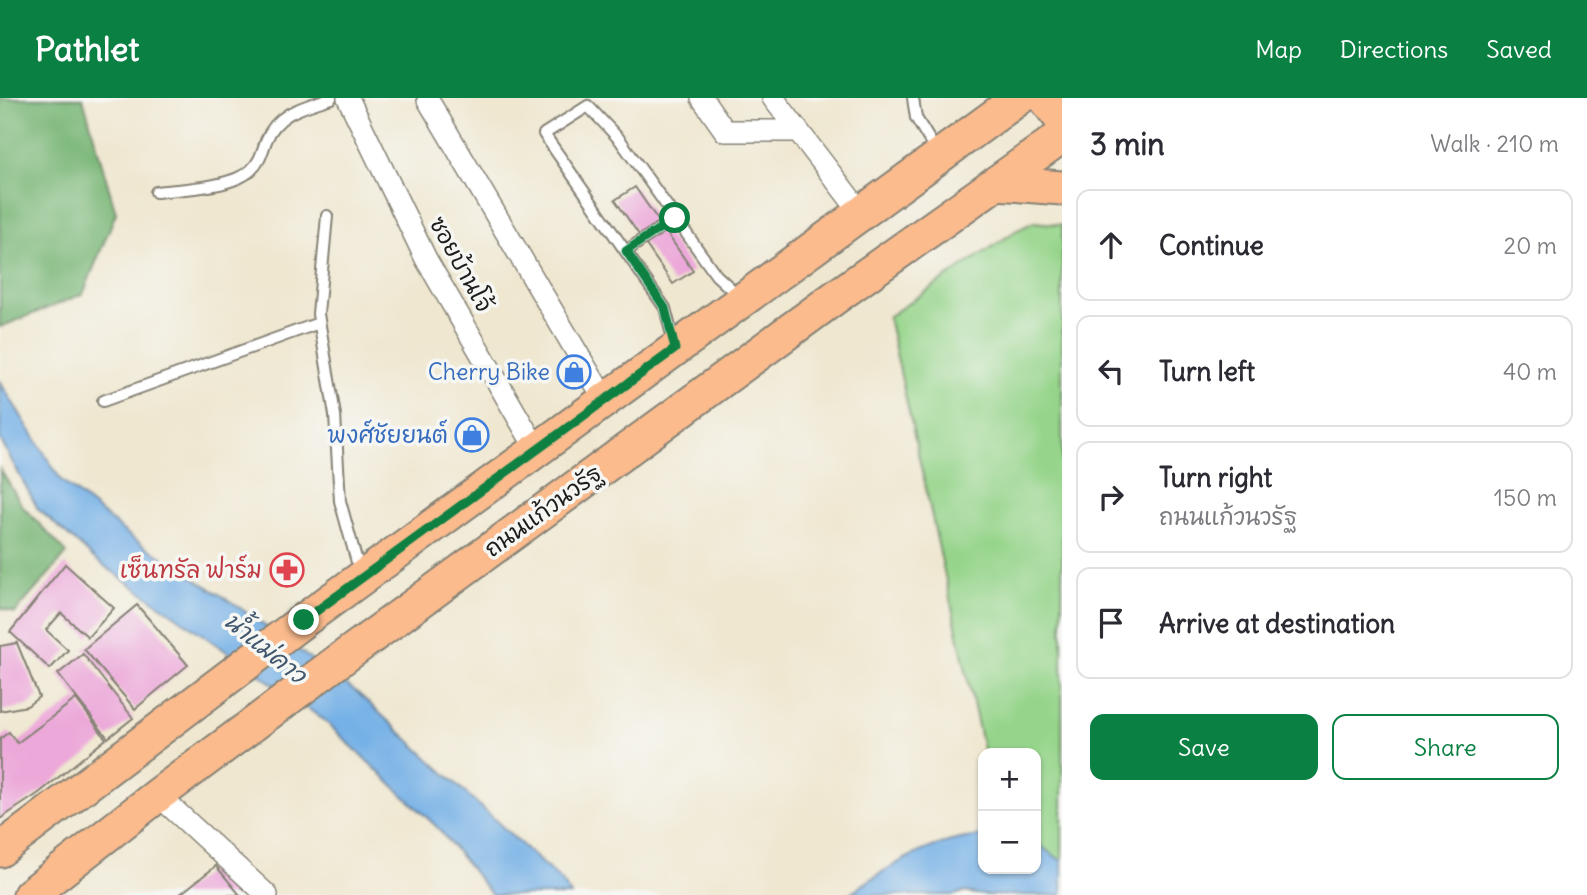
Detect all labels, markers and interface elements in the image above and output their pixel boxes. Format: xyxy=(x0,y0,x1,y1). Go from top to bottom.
text: Pathlet xyxy=(35,28,139,70)
text: Map xyxy=(1255,34,1302,64)
text: Directions xyxy=(1340,34,1448,64)
text: Saved xyxy=(1486,34,1552,64)
text: 3 min xyxy=(1090,125,1165,163)
text: Walk · 210 m xyxy=(1430,129,1559,158)
route start xyxy=(659,202,690,233)
street label: ซอยบ้านโจ้ xyxy=(423,211,500,316)
icon: ahead xyxy=(1092,226,1130,264)
text: Continue xyxy=(1159,229,1264,262)
text: 20 m xyxy=(1504,231,1557,260)
icon: left xyxy=(1092,352,1130,390)
shop icon: Cherry Bike xyxy=(555,353,593,391)
text: Turn left xyxy=(1159,355,1255,388)
place label: Cherry Bike xyxy=(428,357,550,386)
text: 40 m xyxy=(1503,357,1557,386)
shop icon: พงศ์ชัยยนต์ xyxy=(453,416,491,454)
place label: พงศ์ชัยยนต์ xyxy=(327,419,448,449)
street label: ถนนแก้วนวรัฐ xyxy=(478,458,608,565)
text: Turn right xyxy=(1159,461,1272,494)
icon: right xyxy=(1092,478,1130,516)
text: 150 m xyxy=(1494,483,1557,512)
text: ถนนแก้วนวรัฐ xyxy=(1159,502,1297,531)
pharmacy icon: เซ็นทรัล ฟาร์ม xyxy=(268,551,306,589)
place label: เซ็นทรัล ฟาร์ม xyxy=(120,554,262,584)
water label: น้ำแม่คาว xyxy=(219,601,318,690)
route end xyxy=(288,604,319,635)
icon: arrive xyxy=(1092,604,1130,642)
text: Arrive at destination xyxy=(1159,607,1395,640)
button: Save xyxy=(1090,714,1318,780)
button: Share xyxy=(1332,714,1559,780)
map controls xyxy=(978,748,1041,874)
button: + xyxy=(978,748,1041,811)
button: − xyxy=(978,811,1041,874)

